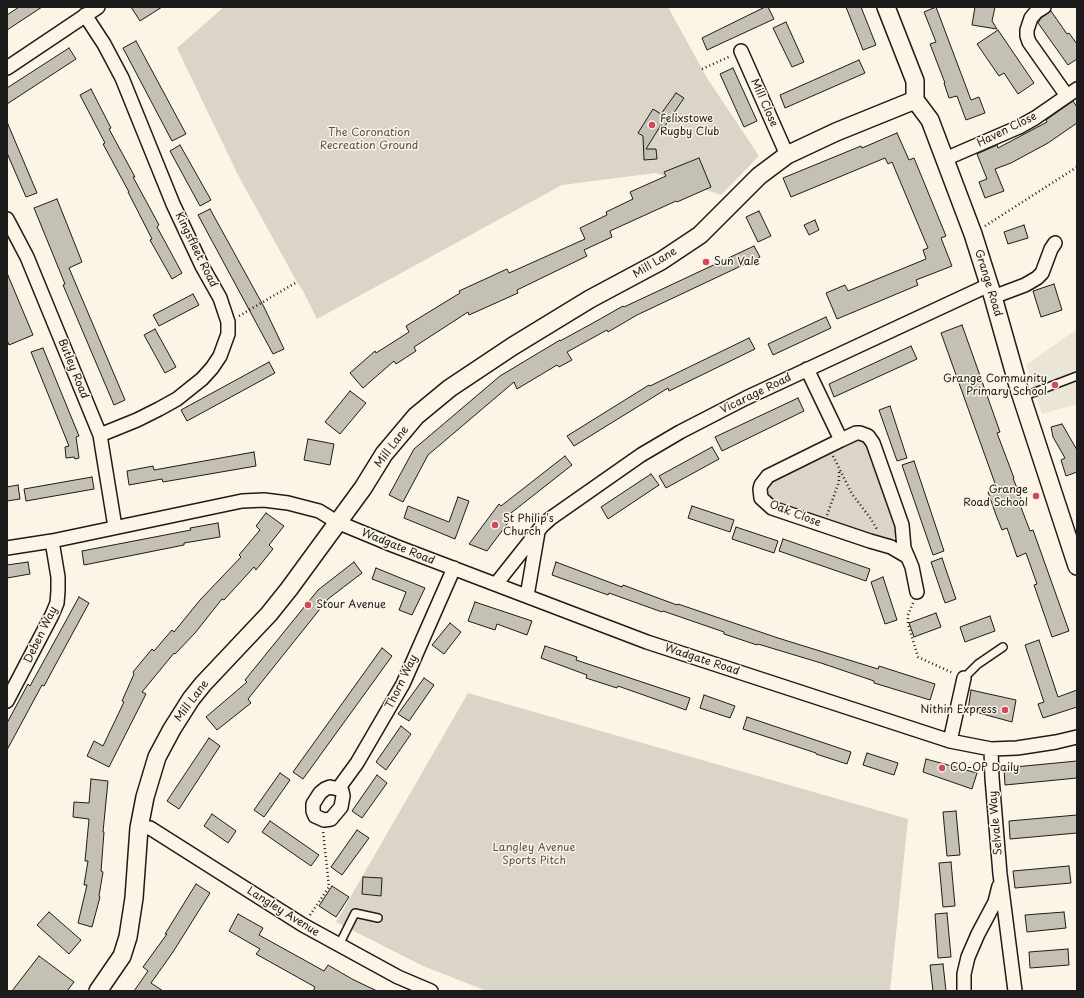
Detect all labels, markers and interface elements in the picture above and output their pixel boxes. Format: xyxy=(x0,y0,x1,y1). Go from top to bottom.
street label: Mill Close xyxy=(748,77,780,129)
street label: Haven Close xyxy=(975,110,1039,150)
place label: Felixstowe Rugby Club xyxy=(660,112,719,138)
marker: Felixstowe Rugby Club xyxy=(647,120,657,130)
park label: The Coronation Recreation Ground xyxy=(320,126,418,152)
street label: Kingsfleet Road xyxy=(172,210,220,290)
street label: Mill Lane xyxy=(631,245,679,281)
street label: Grange Road xyxy=(972,248,1004,318)
place label: Sun Vale xyxy=(714,255,760,269)
marker: Sun Vale xyxy=(701,257,711,267)
street label: Butley Road xyxy=(55,337,91,401)
street label: Vicarage Road xyxy=(718,371,794,417)
place label: Grange Community Primary School xyxy=(943,372,1047,398)
marker: Grange Community Primary School xyxy=(1050,380,1060,390)
street label: Mill Lane xyxy=(372,424,412,470)
place label: Grange Road School xyxy=(963,483,1028,509)
marker: Grange Road School xyxy=(1031,491,1041,501)
street label: Oak Close xyxy=(767,498,823,530)
place label: St Philip's Church xyxy=(503,512,554,538)
marker: St Philip's Church xyxy=(490,520,500,530)
street label: Wadgate Road xyxy=(359,526,437,568)
place label: Stour Avenue xyxy=(316,598,386,612)
marker: Stour Avenue xyxy=(303,600,313,610)
street label: Deben Way xyxy=(22,604,60,666)
street label: Wadgate Road xyxy=(663,642,741,678)
street label: Thorn Way xyxy=(383,653,421,711)
street label: Mill Lane xyxy=(172,678,212,724)
place label: Nithin Express xyxy=(920,703,997,717)
marker: Nithin Express xyxy=(1000,705,1010,715)
place label: CO-OP Daily xyxy=(950,761,1019,775)
marker: CO-OP Daily xyxy=(937,763,947,773)
street label: Selvale Way xyxy=(987,790,1005,856)
park label: Langley Avenue Sports Pitch xyxy=(493,841,575,867)
street label: Langley Avenue xyxy=(244,884,322,940)

